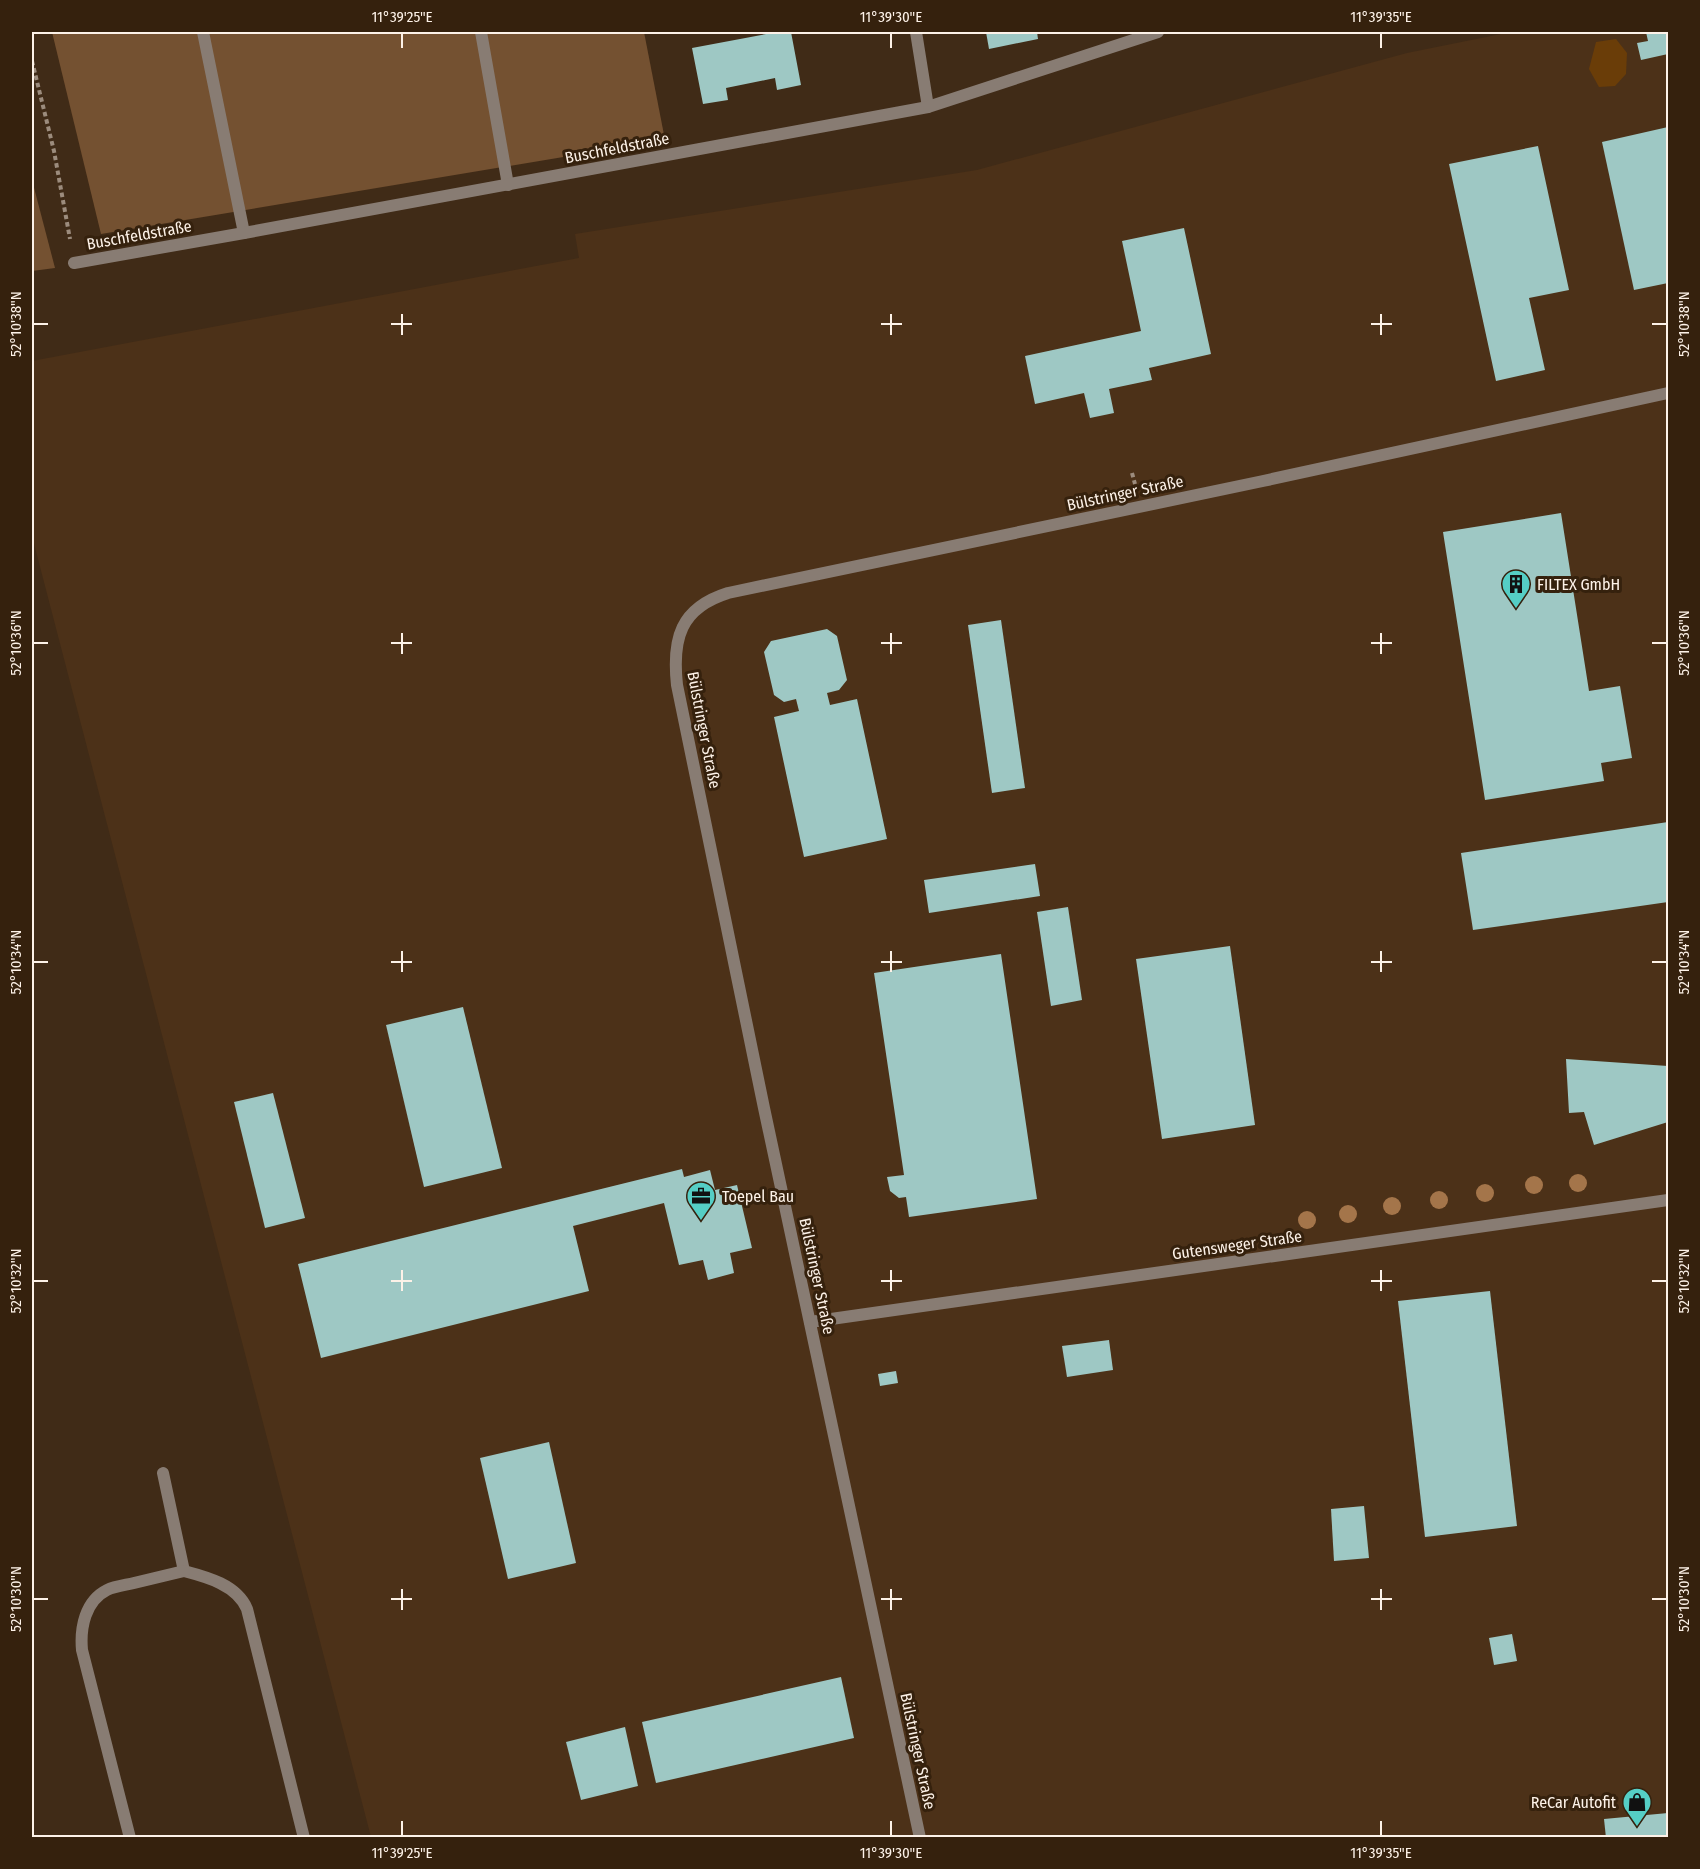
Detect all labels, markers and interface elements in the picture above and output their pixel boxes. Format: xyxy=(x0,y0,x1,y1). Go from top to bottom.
text: 11°39'25"E xyxy=(371,8,433,26)
text: 11°39'30"E xyxy=(860,8,922,26)
text: 11°39'35"E xyxy=(1350,8,1412,26)
street label: Buschfeldstraße xyxy=(563,129,671,167)
street label: Buschfeldstraße xyxy=(85,216,193,254)
text: 52°10'38"N xyxy=(7,291,25,357)
text: 52°10'38"N xyxy=(1675,291,1693,357)
street label: Bülstringer Straße xyxy=(1065,471,1185,515)
building icon: FILTEX GmbH xyxy=(1500,568,1532,610)
place label: FILTEX GmbH xyxy=(1537,575,1620,594)
text: 52°10'36"N xyxy=(7,610,25,676)
text: 52°10'36"N xyxy=(1675,610,1693,676)
street label: Bülstringer Straße xyxy=(683,670,725,790)
text: 52°10'34"N xyxy=(7,930,25,994)
text: 52°10'34"N xyxy=(1675,930,1693,994)
office icon: Toepel Bau xyxy=(685,1180,717,1222)
place label: Toepel Bau xyxy=(722,1187,794,1206)
street label: Bülstringer Straße xyxy=(795,1216,839,1336)
street label: Gutensweger Straße xyxy=(1171,1226,1303,1264)
text: 52°10'32"N xyxy=(7,1249,25,1313)
text: 52°10'32"N xyxy=(1675,1249,1693,1313)
text: 52°10'30"N xyxy=(7,1566,25,1632)
text: 52°10'30"N xyxy=(1675,1566,1693,1632)
street label: Bülstringer Straße xyxy=(896,1691,940,1811)
shop icon: ReCar Autofit xyxy=(1621,1786,1653,1828)
place label: ReCar Autofit xyxy=(1531,1793,1617,1812)
text: 11°39'25"E xyxy=(371,1844,433,1862)
text: 11°39'30"E xyxy=(860,1844,922,1862)
text: 11°39'35"E xyxy=(1350,1844,1412,1862)

